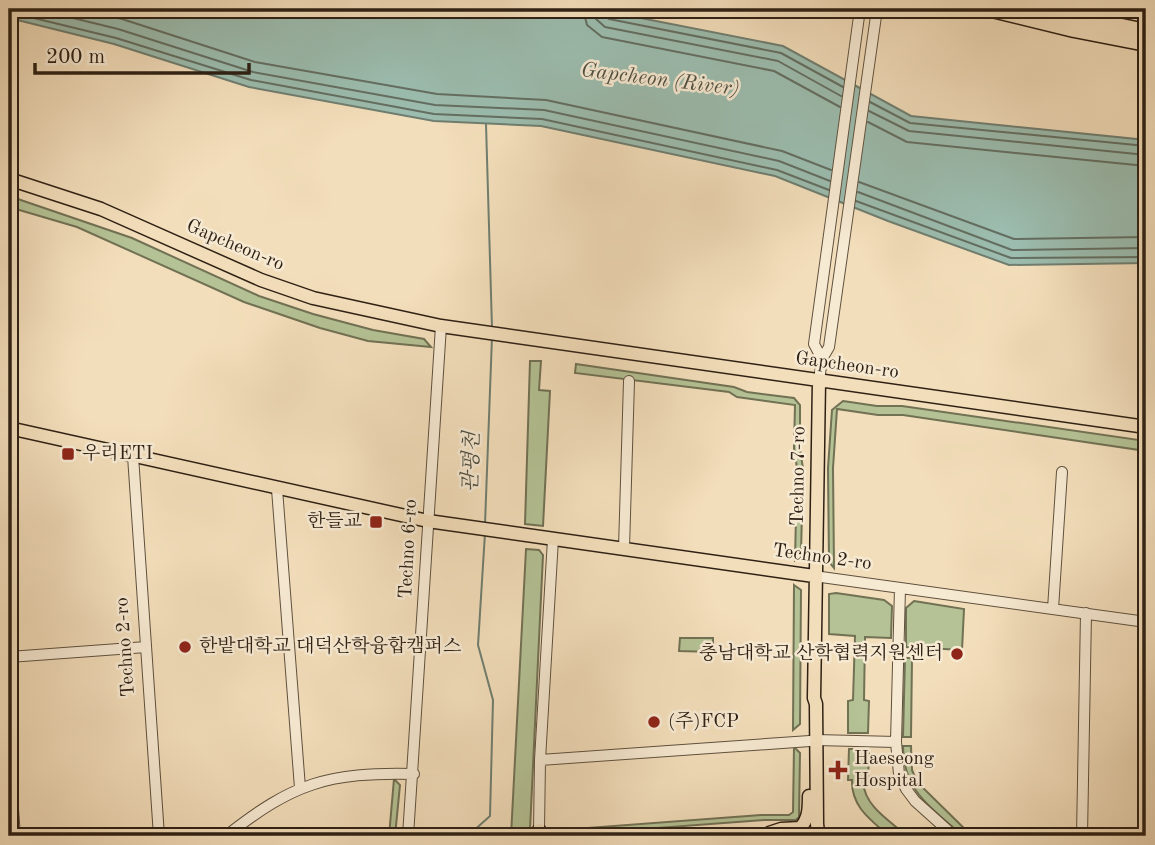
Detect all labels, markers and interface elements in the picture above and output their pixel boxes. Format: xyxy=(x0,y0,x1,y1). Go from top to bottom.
scale bar xyxy=(35,32,248,76)
text: 200 m xyxy=(46,47,105,68)
water label: Gapcheon (River) xyxy=(580,60,740,100)
street label: Gapcheon-ro xyxy=(183,217,287,275)
street label: Gapcheon-ro xyxy=(794,349,900,383)
street label: Techno 7-ro xyxy=(789,426,809,526)
water label: 관평천 xyxy=(458,429,484,493)
place label: 우리ETI xyxy=(82,443,153,464)
marker: 우리ETI xyxy=(60,446,76,462)
street label: Techno 6-ro xyxy=(397,499,421,599)
place label: 한들교 xyxy=(307,511,362,532)
marker: 한들교 xyxy=(368,514,384,530)
street label: Techno 2-ro xyxy=(771,542,873,574)
street label: Techno 2-ro xyxy=(113,597,139,697)
place label: 한밭대학교 대덕산학융합캠퍼스 xyxy=(199,636,461,657)
marker: 한밭대학교 대덕산학융합캠퍼스 xyxy=(177,639,193,655)
place label: 충남대학교 산학협력지원센터 xyxy=(699,642,943,664)
marker: 충남대학교 산학협력지원센터 xyxy=(949,646,965,662)
place label: (주)FCP xyxy=(668,711,739,732)
marker: (주)FCP xyxy=(646,714,662,730)
place label: Haeseong Hospital xyxy=(854,750,935,791)
marker: Haeseong Hospital xyxy=(828,760,848,780)

